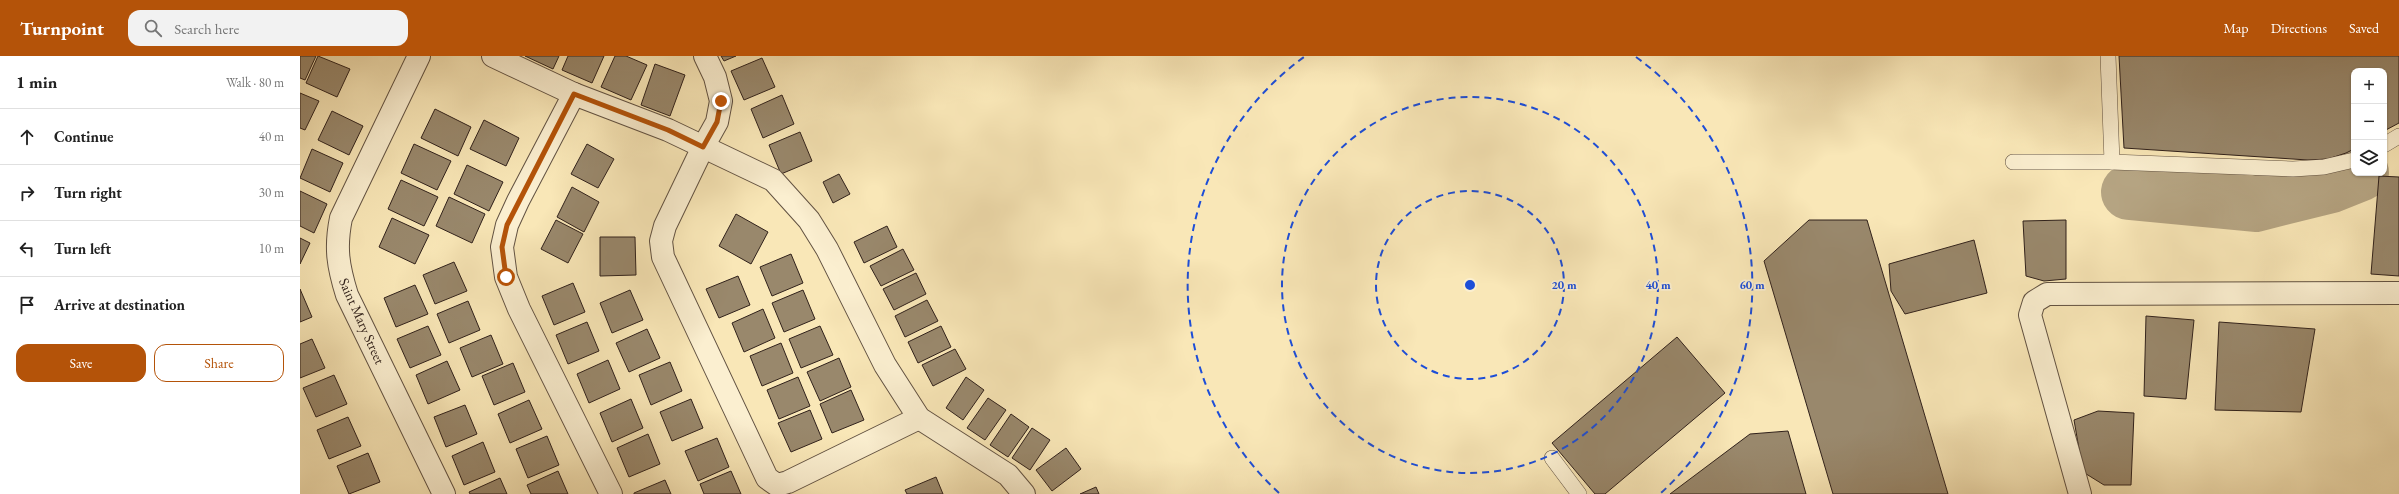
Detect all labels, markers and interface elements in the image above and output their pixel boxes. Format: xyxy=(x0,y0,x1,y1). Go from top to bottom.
search box xyxy=(128,10,408,46)
text: Turnpoint xyxy=(20,16,104,41)
icon: search xyxy=(142,17,164,39)
text: Search here xyxy=(174,19,239,38)
text: Map xyxy=(2223,19,2249,37)
text: Directions xyxy=(2271,19,2327,37)
text: Saved xyxy=(2349,19,2379,37)
map controls xyxy=(2351,68,2387,176)
button: + xyxy=(2351,68,2387,104)
text: 1 min xyxy=(16,71,57,93)
text: Walk · 80 m xyxy=(226,74,284,91)
route end xyxy=(712,92,730,110)
button: − xyxy=(2351,104,2387,140)
icon: ahead xyxy=(16,126,38,148)
text: Continue xyxy=(54,127,114,146)
text: 40 m xyxy=(259,128,284,145)
button: layers xyxy=(2351,140,2387,176)
icon: right xyxy=(16,182,38,204)
text: Turn right xyxy=(54,183,122,202)
text: 30 m xyxy=(259,184,284,201)
icon: left xyxy=(16,238,38,260)
text: Turn left xyxy=(54,239,111,258)
text: 10 m xyxy=(259,240,284,257)
route start xyxy=(497,268,515,286)
street label: Saint Mary Street xyxy=(335,275,389,367)
text: 20 m xyxy=(1551,277,1577,293)
text: 40 m xyxy=(1645,277,1671,293)
text: 60 m xyxy=(1739,277,1765,293)
centre of rings xyxy=(1463,278,1477,292)
icon: arrive xyxy=(16,294,38,316)
text: Arrive at destination xyxy=(54,295,185,314)
button: Save xyxy=(16,344,146,382)
button: Share xyxy=(154,344,284,382)

